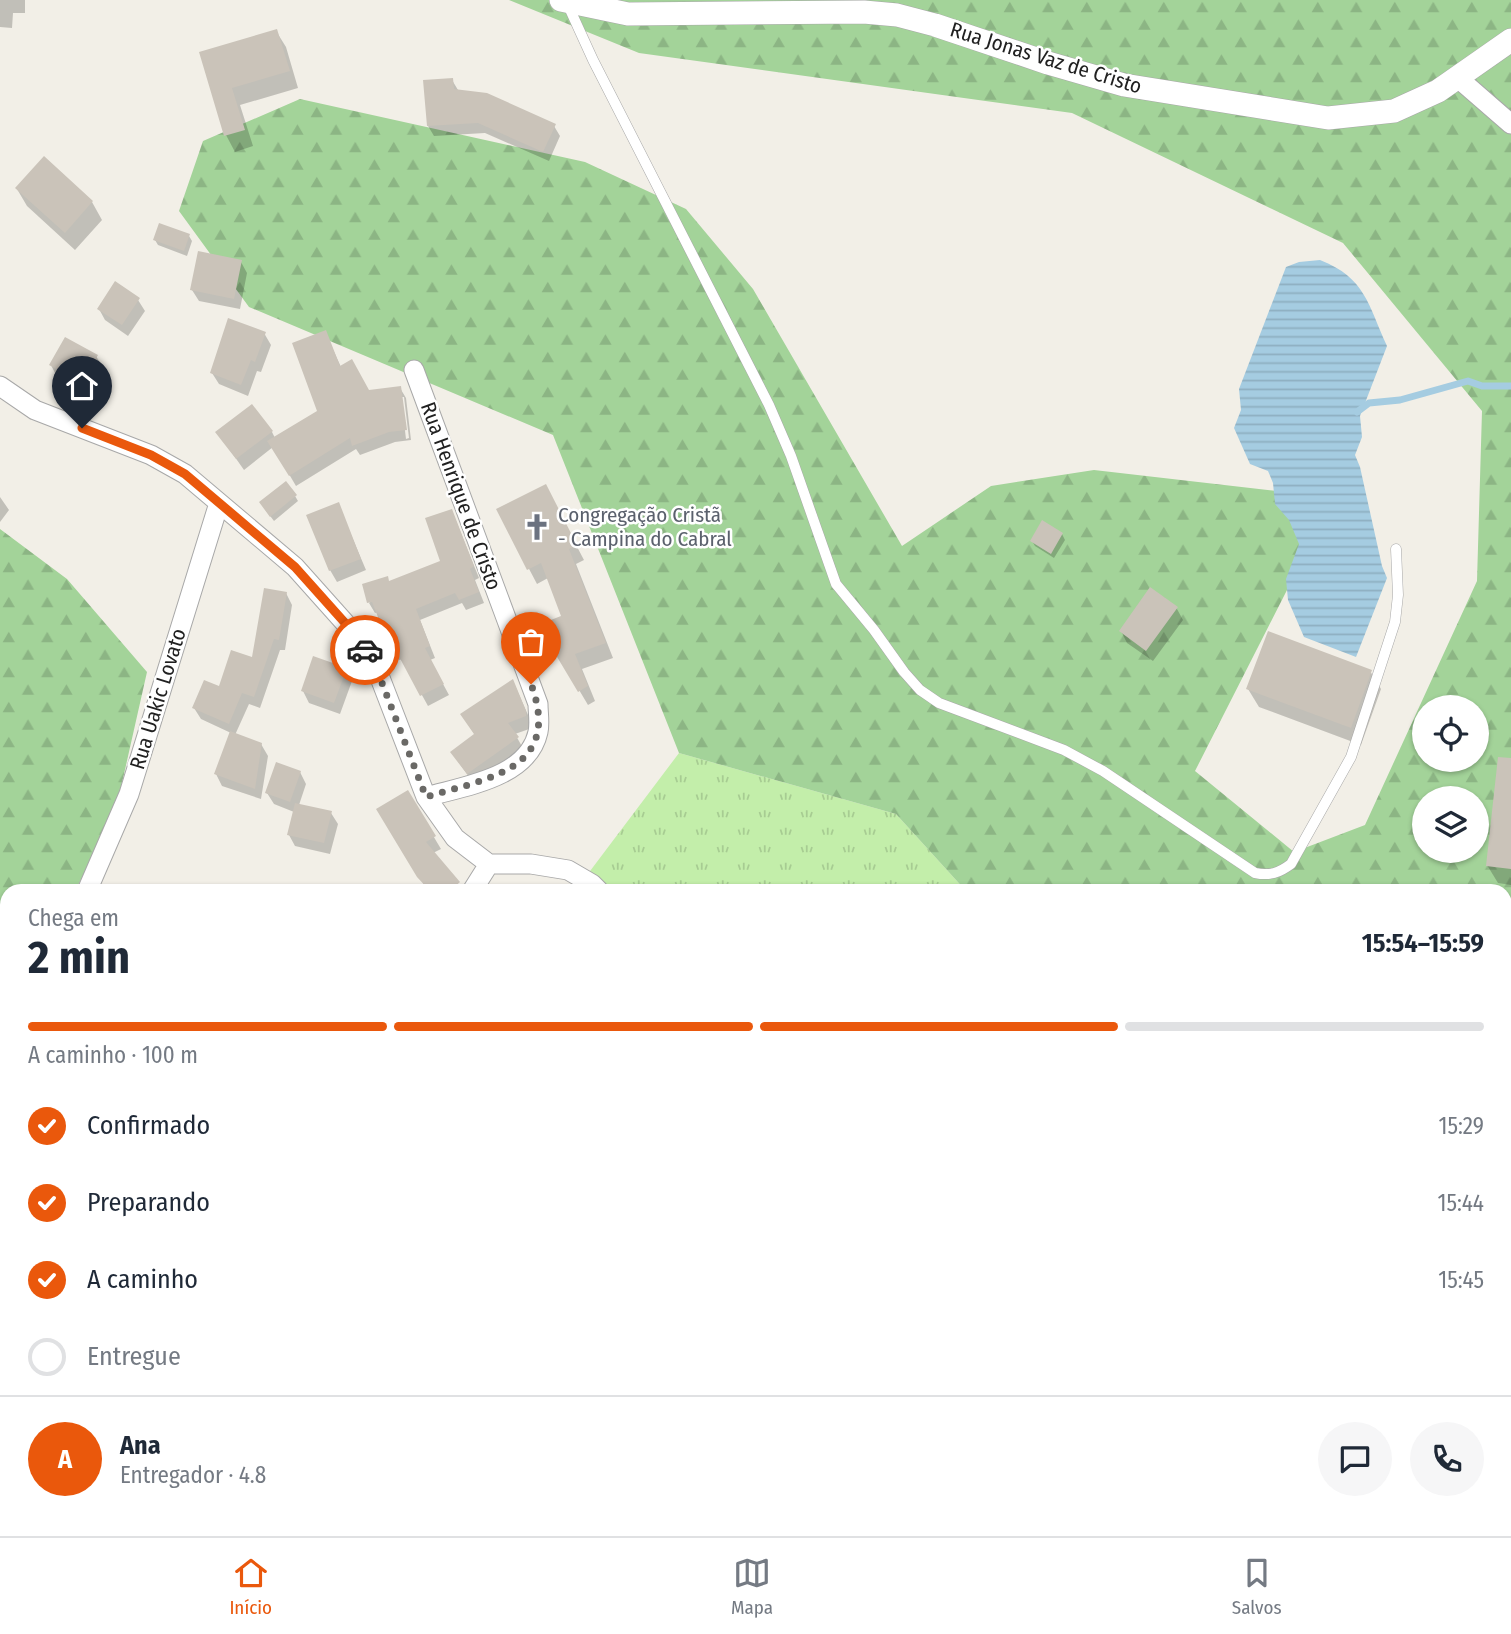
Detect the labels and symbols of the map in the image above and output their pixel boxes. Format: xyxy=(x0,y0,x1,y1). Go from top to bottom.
street label: Rua Jonas Vaz de Cristo xyxy=(947,16,1145,100)
pin xyxy=(52,356,112,428)
street label: Rua Henrique de Cristo xyxy=(415,398,507,594)
place label: Congregação Cristã - Campina do Cabral xyxy=(558,502,732,552)
church icon: Congregação Cristã - Campina do Cabral xyxy=(522,512,552,542)
pin xyxy=(501,612,561,684)
courier xyxy=(330,615,400,685)
street label: Rua Uakic Lovato xyxy=(124,625,192,773)

